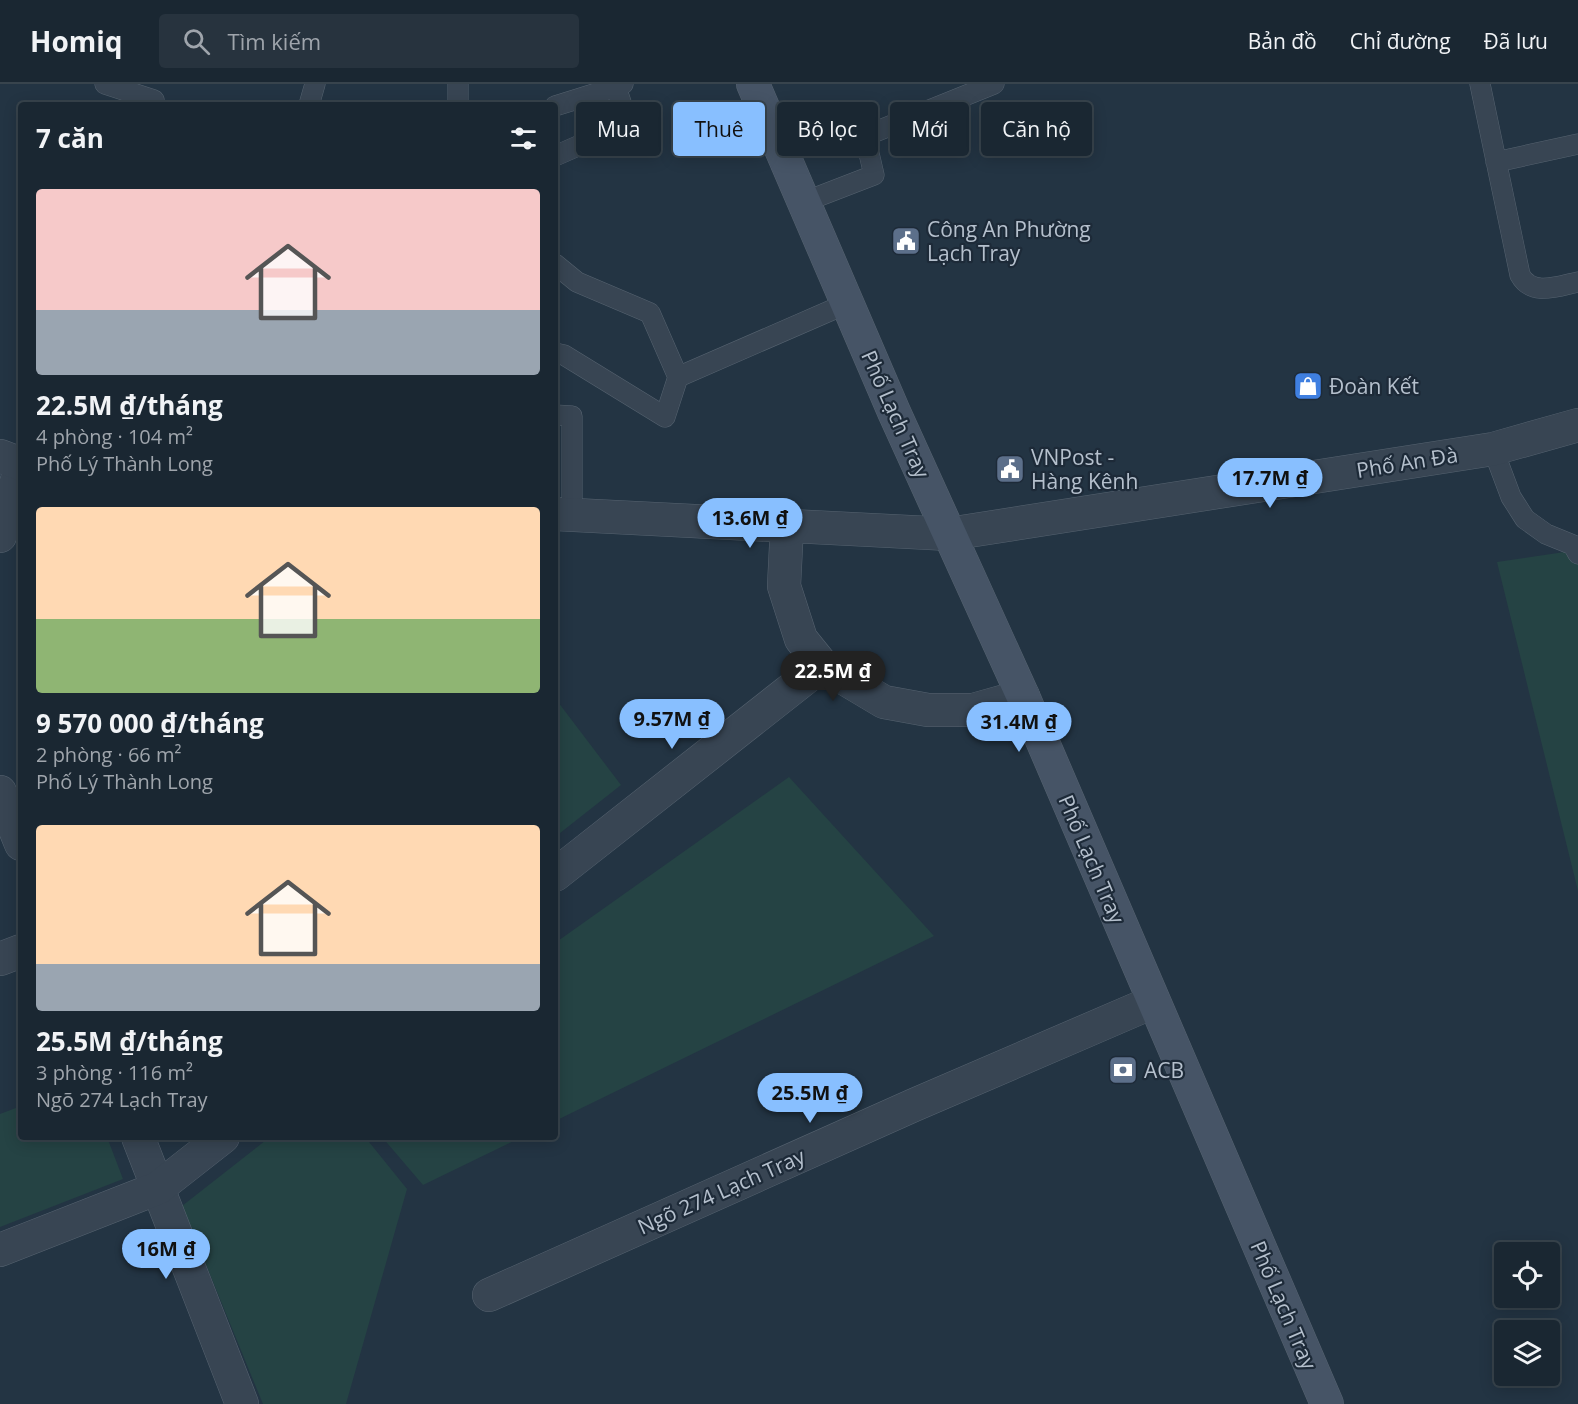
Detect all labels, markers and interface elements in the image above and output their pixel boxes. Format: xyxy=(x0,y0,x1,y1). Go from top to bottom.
search box xyxy=(159,14,579,68)
text: Homiq xyxy=(30,22,123,60)
icon: search xyxy=(180,25,213,58)
text: Tìm kiếm xyxy=(228,26,321,56)
text: Bản đồ xyxy=(1248,27,1317,55)
text: Chỉ đường xyxy=(1350,27,1451,55)
text: Đã lưu xyxy=(1484,27,1548,55)
chip: Mua xyxy=(576,102,661,156)
chip: Thuê xyxy=(673,102,765,156)
chip: Bộ lọc xyxy=(777,102,878,156)
chip: Mới xyxy=(890,102,969,156)
chip: Căn hộ xyxy=(981,102,1092,156)
text: 7 căn xyxy=(36,120,104,156)
icon: filters xyxy=(507,122,540,155)
place label: Công An Phường Lạch Tray xyxy=(927,215,1091,267)
public building icon: Công An Phường Lạch Tray xyxy=(890,225,922,257)
icon: home xyxy=(234,228,342,336)
street label: Phố Lạch Tray xyxy=(855,346,937,483)
shop icon: Đoàn Kết xyxy=(1292,370,1324,402)
place label: Đoàn Kết xyxy=(1329,372,1419,400)
text: 22.5M ₫/tháng xyxy=(36,387,223,423)
text: 4 phòng · 104 m² xyxy=(36,423,193,450)
street label: Phố An Đà xyxy=(1354,440,1460,484)
place label: VNPost - Hàng Kênh xyxy=(1031,443,1138,495)
text: Phố Lý Thành Long xyxy=(36,450,213,477)
public building icon: VNPost - Hàng Kênh xyxy=(994,453,1026,485)
pin: 17.7M ₫ xyxy=(1215,458,1325,509)
text: 17.7M ₫ xyxy=(1231,464,1309,491)
pin: 13.6M ₫ xyxy=(695,498,805,549)
text: 13.6M ₫ xyxy=(711,504,789,531)
icon: home xyxy=(234,546,342,654)
pin: 22.5M ₫ xyxy=(778,651,888,702)
text: 22.5M ₫ xyxy=(794,657,872,684)
pin: 9.57M ₫ xyxy=(617,699,727,750)
pin: 31.4M ₫ xyxy=(964,702,1074,753)
text: 9 570 000 ₫/tháng xyxy=(36,705,264,741)
text: 9.57M ₫ xyxy=(633,705,711,732)
text: 31.4M ₫ xyxy=(980,708,1058,735)
text: 2 phòng · 66 m² xyxy=(36,741,181,768)
text: Phố Lý Thành Long xyxy=(36,768,213,795)
street label: Phố Lạch Tray xyxy=(1052,790,1132,928)
icon: home xyxy=(234,864,342,972)
text: 25.5M ₫/tháng xyxy=(36,1023,223,1059)
bank icon: ACB xyxy=(1107,1054,1139,1086)
place label: ACB xyxy=(1144,1056,1184,1084)
text: 3 phòng · 116 m² xyxy=(36,1059,193,1086)
pin: 25.5M ₫ xyxy=(755,1073,865,1124)
text: 25.5M ₫ xyxy=(771,1079,849,1106)
text: Ngõ 274 Lạch Tray xyxy=(36,1086,208,1113)
street label: Ngõ 274 Lạch Tray xyxy=(633,1141,809,1240)
pin: 16M ₫ xyxy=(124,1229,208,1280)
text: 16M ₫ xyxy=(136,1235,196,1262)
street label: Phố Lạch Tray xyxy=(1244,1236,1324,1374)
map controls xyxy=(1494,1242,1560,1386)
button: locate xyxy=(1494,1242,1560,1308)
button: layers xyxy=(1494,1320,1560,1386)

